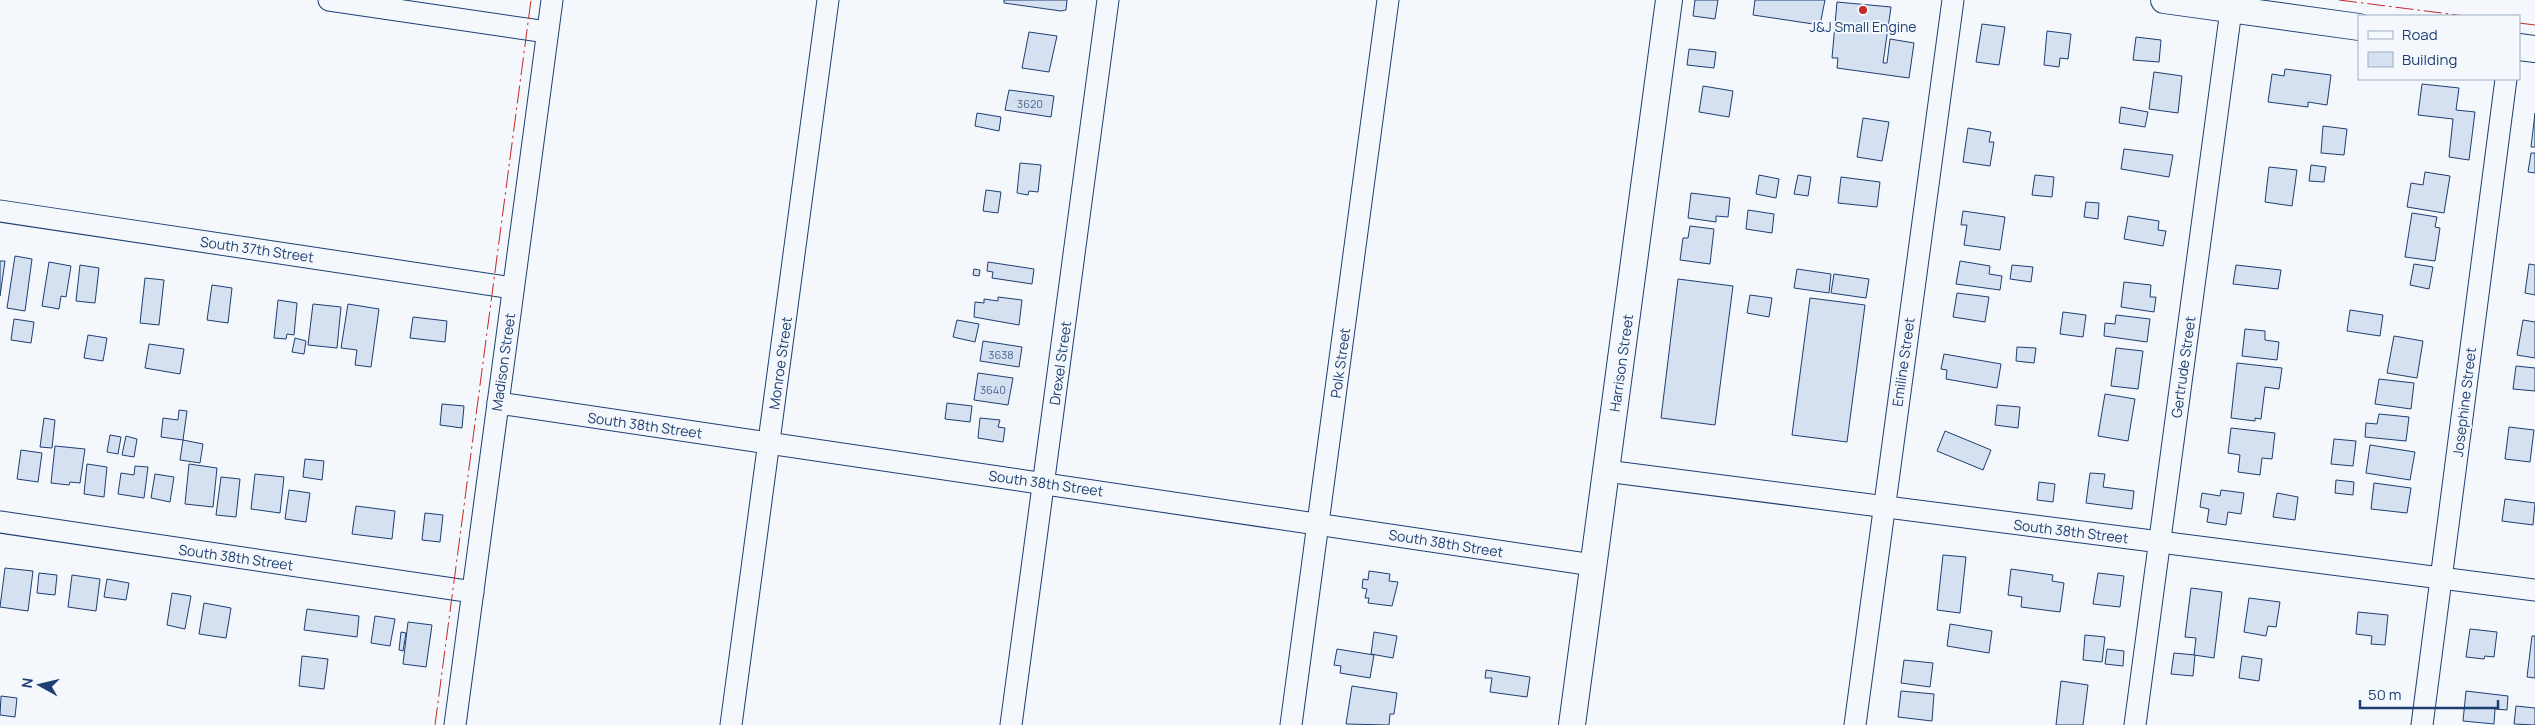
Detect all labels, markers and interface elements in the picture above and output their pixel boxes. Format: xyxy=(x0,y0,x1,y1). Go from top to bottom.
marker: J&J Small Engine xyxy=(1857,4,1869,16)
legend xyxy=(2358,15,2520,80)
place label: J&J Small Engine xyxy=(1810,17,1916,36)
text: Road xyxy=(2402,24,2438,45)
text: Building xyxy=(2402,49,2457,70)
house number: 3620 xyxy=(1017,96,1043,111)
street label: South 37th Street xyxy=(199,232,315,266)
street label: Madison Street xyxy=(487,311,519,412)
street label: Harrison Street xyxy=(1605,312,1637,413)
street label: Monroe Street xyxy=(764,315,796,411)
street label: Gertrude Street xyxy=(2166,315,2200,419)
street label: Emiline Street xyxy=(1887,316,1919,408)
street label: Drexel Street xyxy=(1045,319,1075,406)
street label: Polk Street xyxy=(1326,326,1354,399)
street label: Josephine Street xyxy=(2448,346,2480,458)
house number: 3638 xyxy=(988,347,1014,362)
house number: 3640 xyxy=(980,382,1006,397)
street label: South 38th Street xyxy=(586,408,704,443)
street label: South 38th Street xyxy=(987,466,1105,501)
street label: South 38th Street xyxy=(2012,515,2130,548)
street label: South 38th Street xyxy=(1387,525,1505,561)
street label: South 38th Street xyxy=(177,540,295,575)
north arrow xyxy=(15,660,65,710)
text: N xyxy=(17,677,37,689)
scale bar xyxy=(2360,678,2498,710)
text: 50 m xyxy=(2368,684,2402,705)

